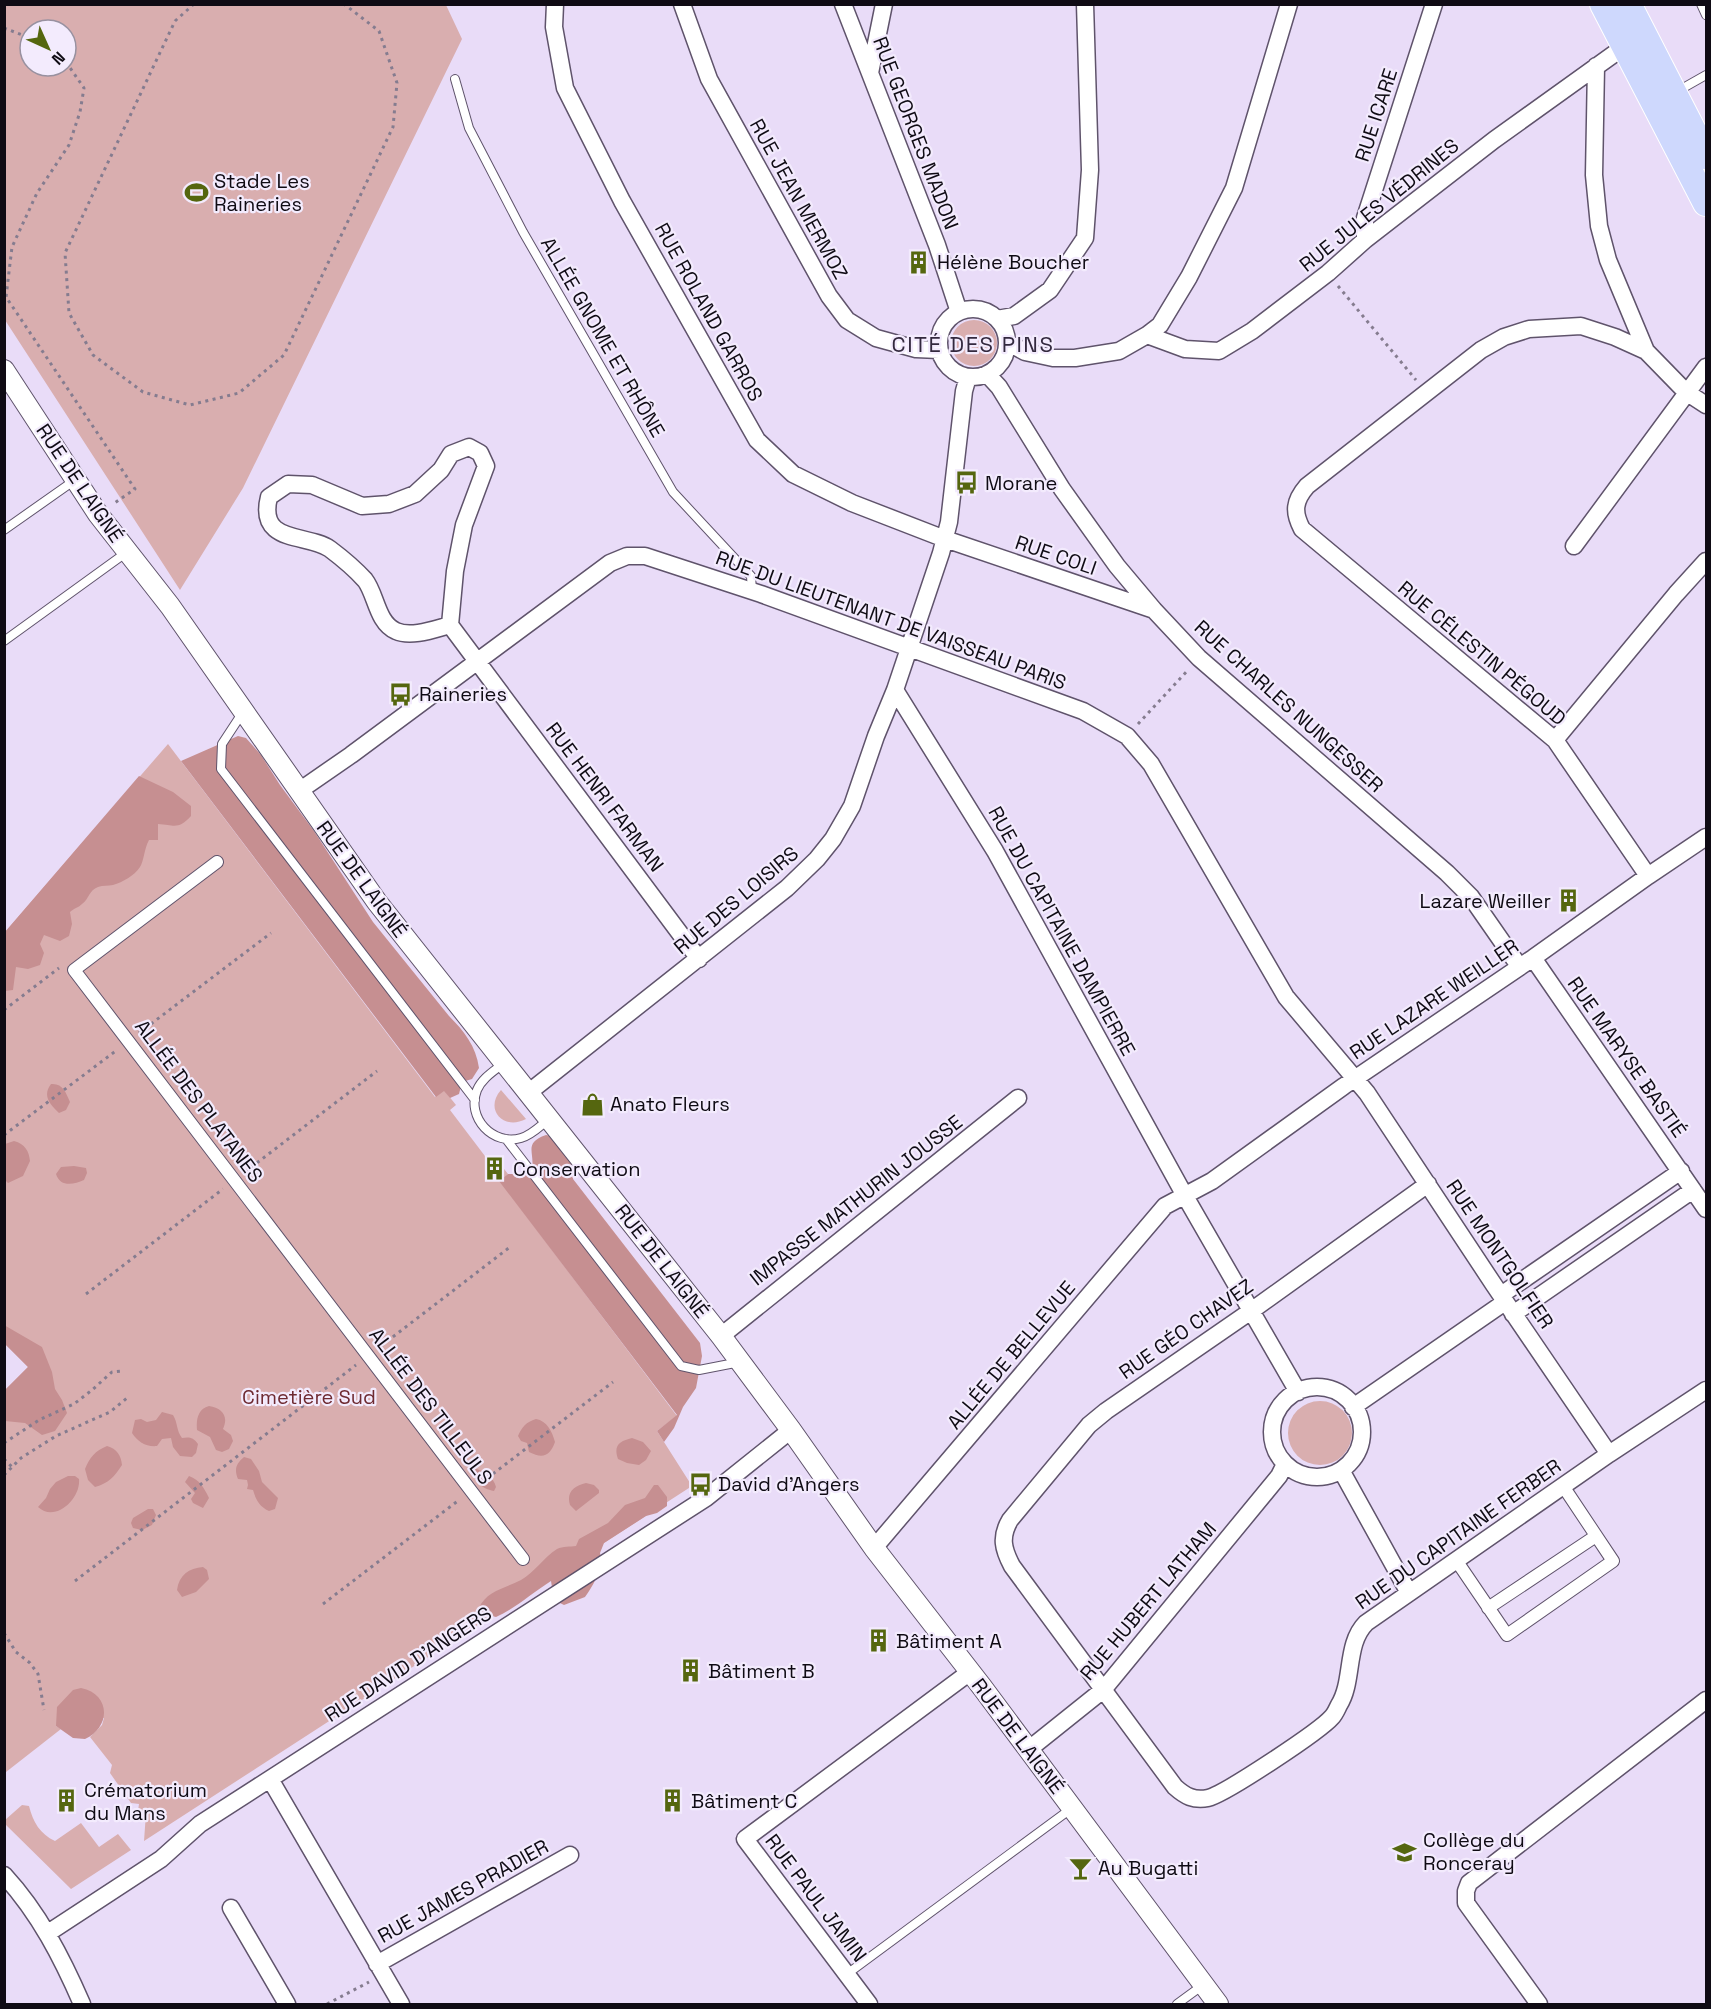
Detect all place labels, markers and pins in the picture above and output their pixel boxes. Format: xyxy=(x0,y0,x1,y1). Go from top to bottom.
place label: Stade Les Raineries xyxy=(214,168,310,217)
sports icon: Stade Les Raineries xyxy=(183,180,209,206)
building icon: Hélène Boucher xyxy=(906,249,932,275)
place label: Hélène Boucher xyxy=(937,249,1089,275)
bus stop icon: Morane xyxy=(954,470,980,496)
place label: Morane xyxy=(985,470,1057,496)
bus stop icon: Raineries xyxy=(388,681,414,707)
place label: Raineries xyxy=(419,681,507,707)
place label: Lazare Weiller xyxy=(1420,888,1551,914)
building icon: Lazare Weiller xyxy=(1556,888,1582,914)
shop icon: Anato Fleurs xyxy=(579,1091,605,1117)
place label: Anato Fleurs xyxy=(610,1091,730,1117)
building icon: Conservation xyxy=(482,1156,508,1182)
place label: Conservation xyxy=(513,1156,640,1182)
bus stop icon: David d'Angers xyxy=(687,1471,713,1497)
place label: David d'Angers xyxy=(718,1471,860,1497)
building icon: Bâtiment A xyxy=(865,1628,891,1654)
place label: Bâtiment A xyxy=(896,1628,1002,1654)
building icon: Bâtiment B xyxy=(677,1658,703,1684)
place label: Bâtiment B xyxy=(708,1658,815,1684)
place label: Crématorium du Mans xyxy=(84,1777,207,1826)
building icon: Crématorium du Mans xyxy=(53,1788,79,1814)
building icon: Bâtiment C xyxy=(660,1788,686,1814)
place label: Bâtiment C xyxy=(691,1788,797,1814)
place label: Collège du Ronceray xyxy=(1423,1827,1525,1876)
school or university icon: Collège du Ronceray xyxy=(1392,1839,1418,1865)
bar icon: Au Bugatti xyxy=(1067,1855,1093,1881)
place label: Au Bugatti xyxy=(1098,1855,1198,1881)

